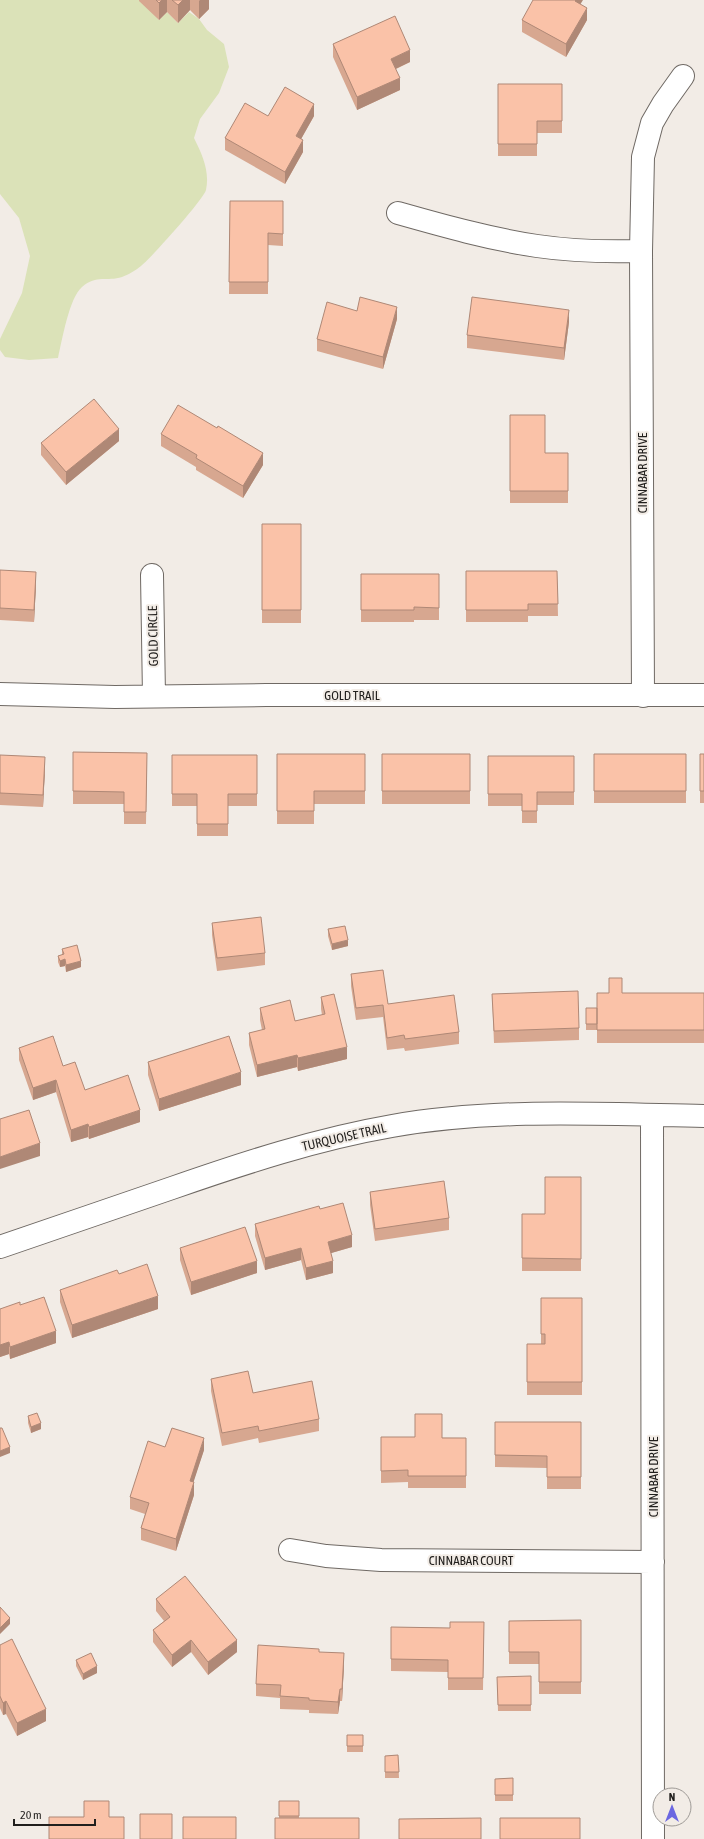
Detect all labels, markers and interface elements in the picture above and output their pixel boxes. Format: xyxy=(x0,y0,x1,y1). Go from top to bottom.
street label: CINNABAR DRIVE xyxy=(635,432,650,513)
street label: GOLD CIRCLE xyxy=(145,605,161,666)
street label: GOLD TRAIL xyxy=(324,688,380,703)
street label: TURQUOISE TRAIL xyxy=(301,1120,387,1154)
street label: CINNABAR DRIVE xyxy=(646,1436,661,1517)
street label: CINNABAR COURT xyxy=(429,1553,514,1568)
north arrow xyxy=(652,1787,692,1827)
text: N xyxy=(669,1791,675,1803)
scale bar xyxy=(14,1801,95,1827)
text: 20 m xyxy=(20,1808,42,1822)

